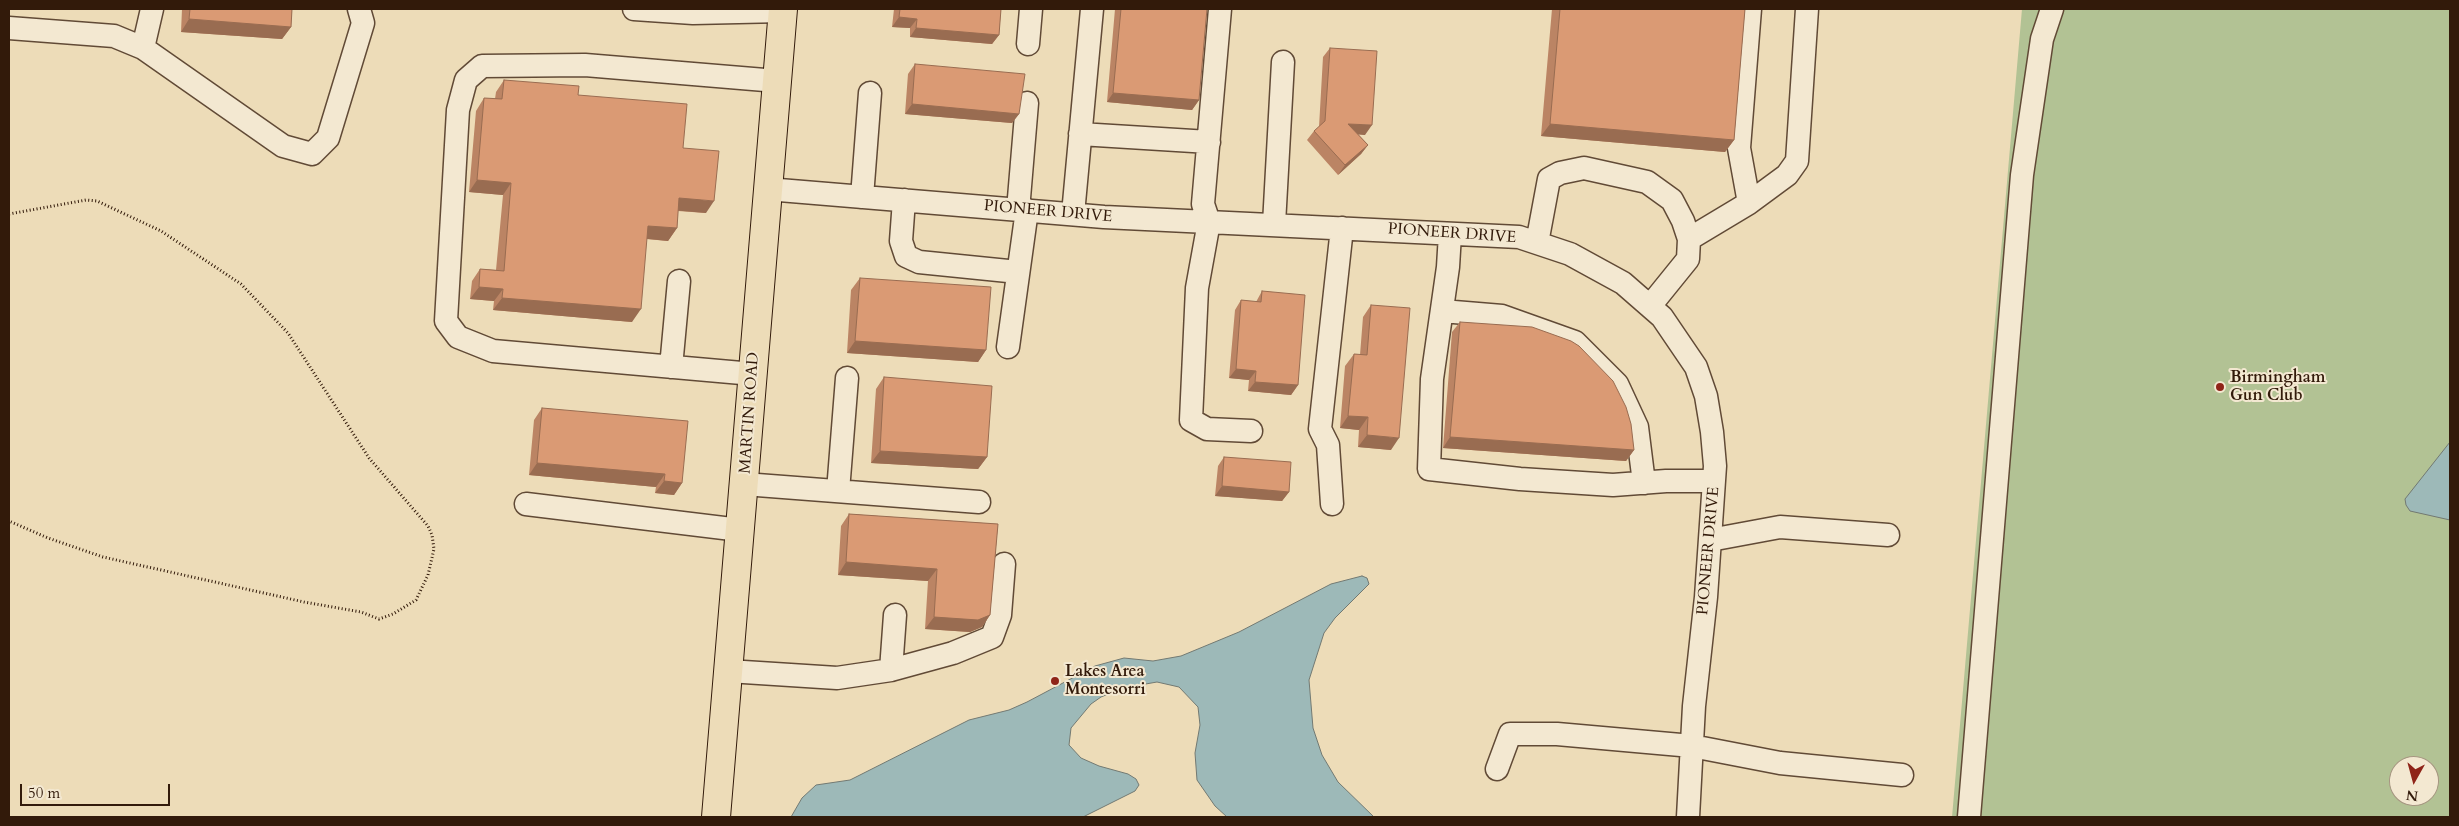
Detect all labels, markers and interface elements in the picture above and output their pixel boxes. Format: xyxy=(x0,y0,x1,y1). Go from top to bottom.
street label: PIONEER DRIVE xyxy=(983,197,1113,227)
street label: PIONEER DRIVE xyxy=(1387,220,1517,248)
street label: MARTIN ROAD xyxy=(736,351,764,475)
place label: Birmingham Gun Club xyxy=(2230,368,2325,406)
marker: Birmingham Gun Club xyxy=(2214,381,2226,393)
street label: PIONEER DRIVE xyxy=(1694,486,1724,616)
place label: Lakes Area Montesorri xyxy=(1065,662,1145,700)
marker: Lakes Area Montesorri xyxy=(1049,675,1061,687)
north arrow xyxy=(2389,756,2439,806)
scale bar xyxy=(22,774,172,806)
text: 50 m xyxy=(28,783,60,803)
text: N xyxy=(2405,785,2419,806)

